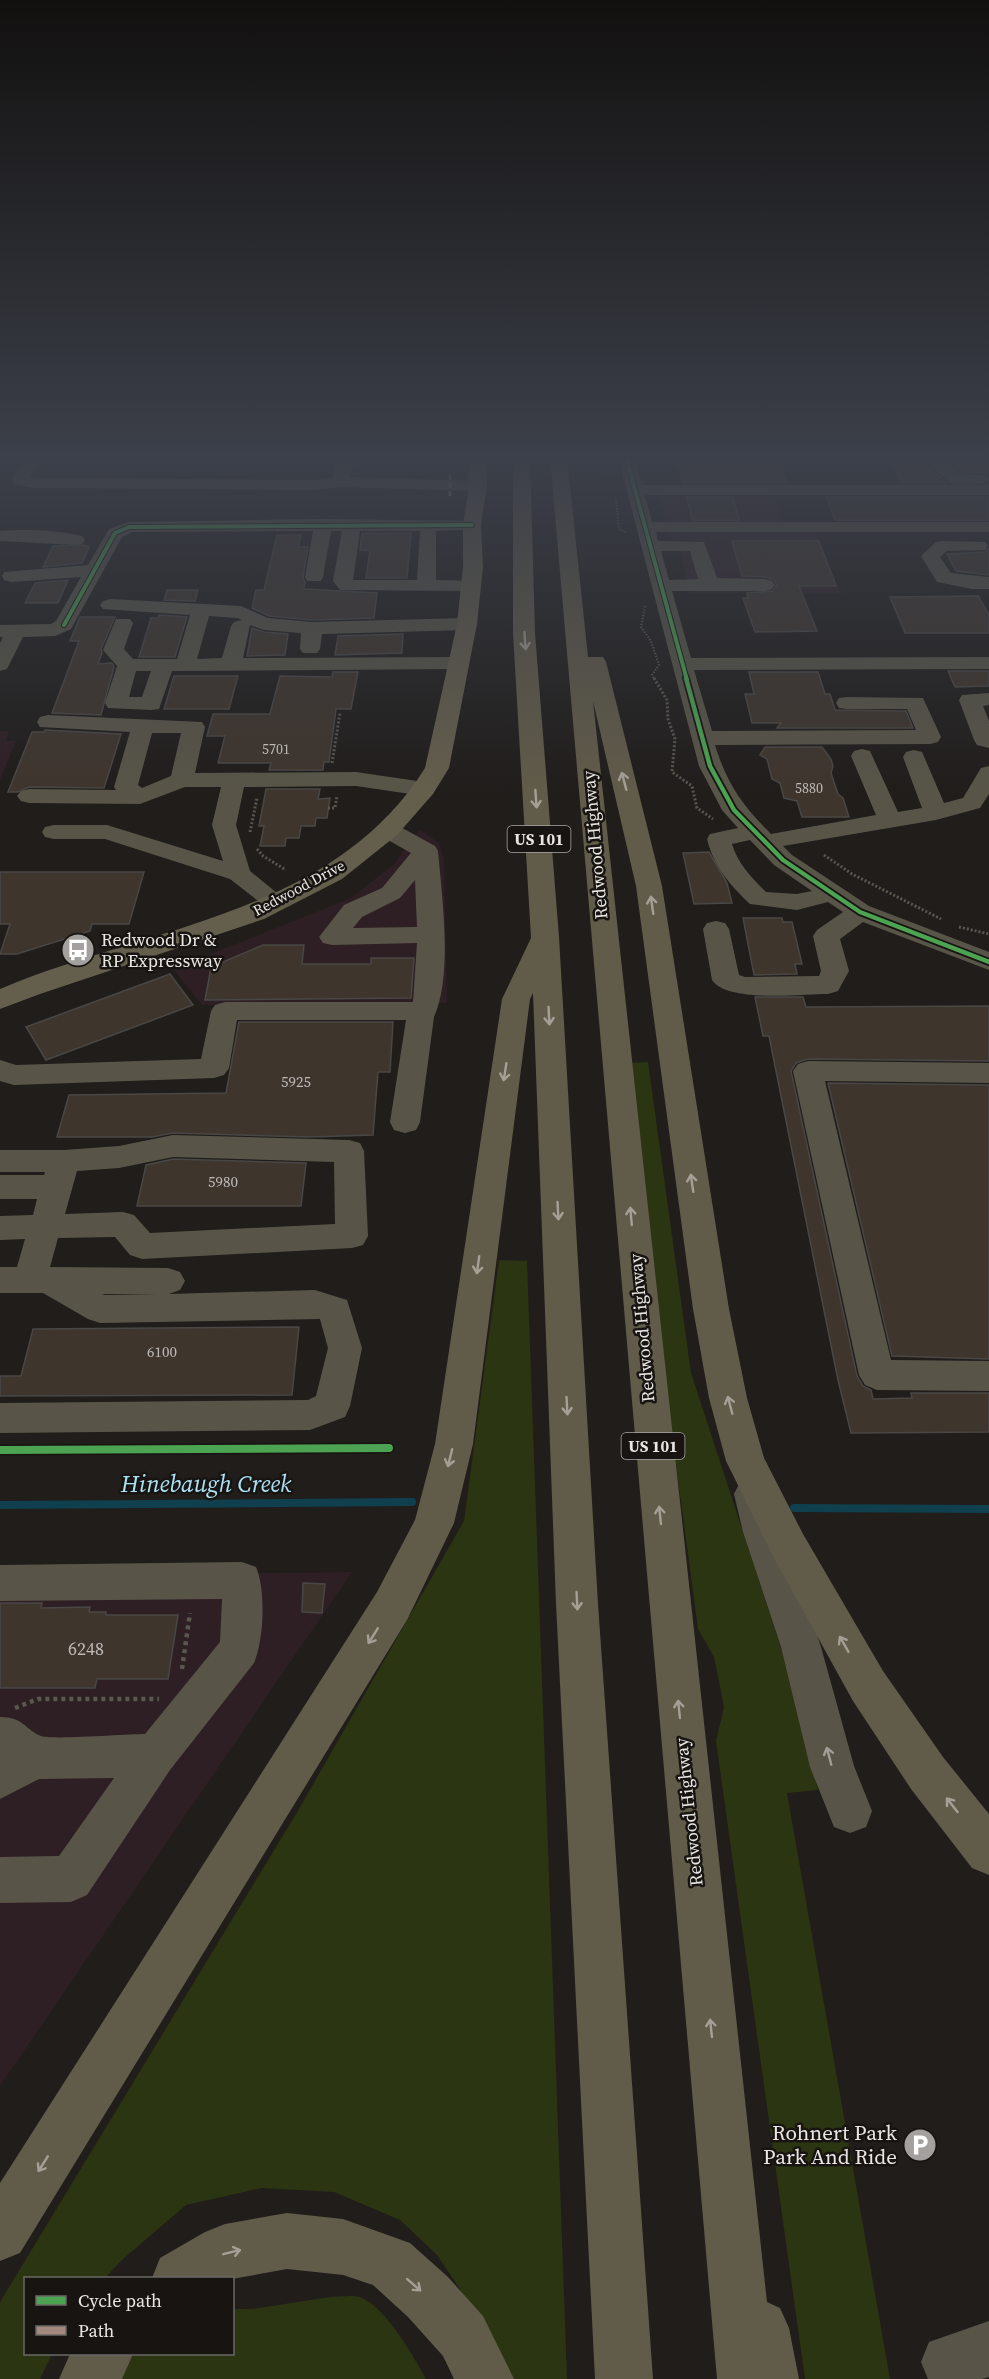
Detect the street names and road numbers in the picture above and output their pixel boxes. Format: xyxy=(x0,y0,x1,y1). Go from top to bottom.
street label: Redwood Highway xyxy=(575,769,613,920)
road number: US 101 xyxy=(508,826,570,852)
street label: Redwood Drive xyxy=(249,854,349,921)
street label: Redwood Highway xyxy=(622,1252,660,1403)
road number: US 101 xyxy=(622,1433,684,1459)
street label: Redwood Highway xyxy=(668,1736,709,1887)

